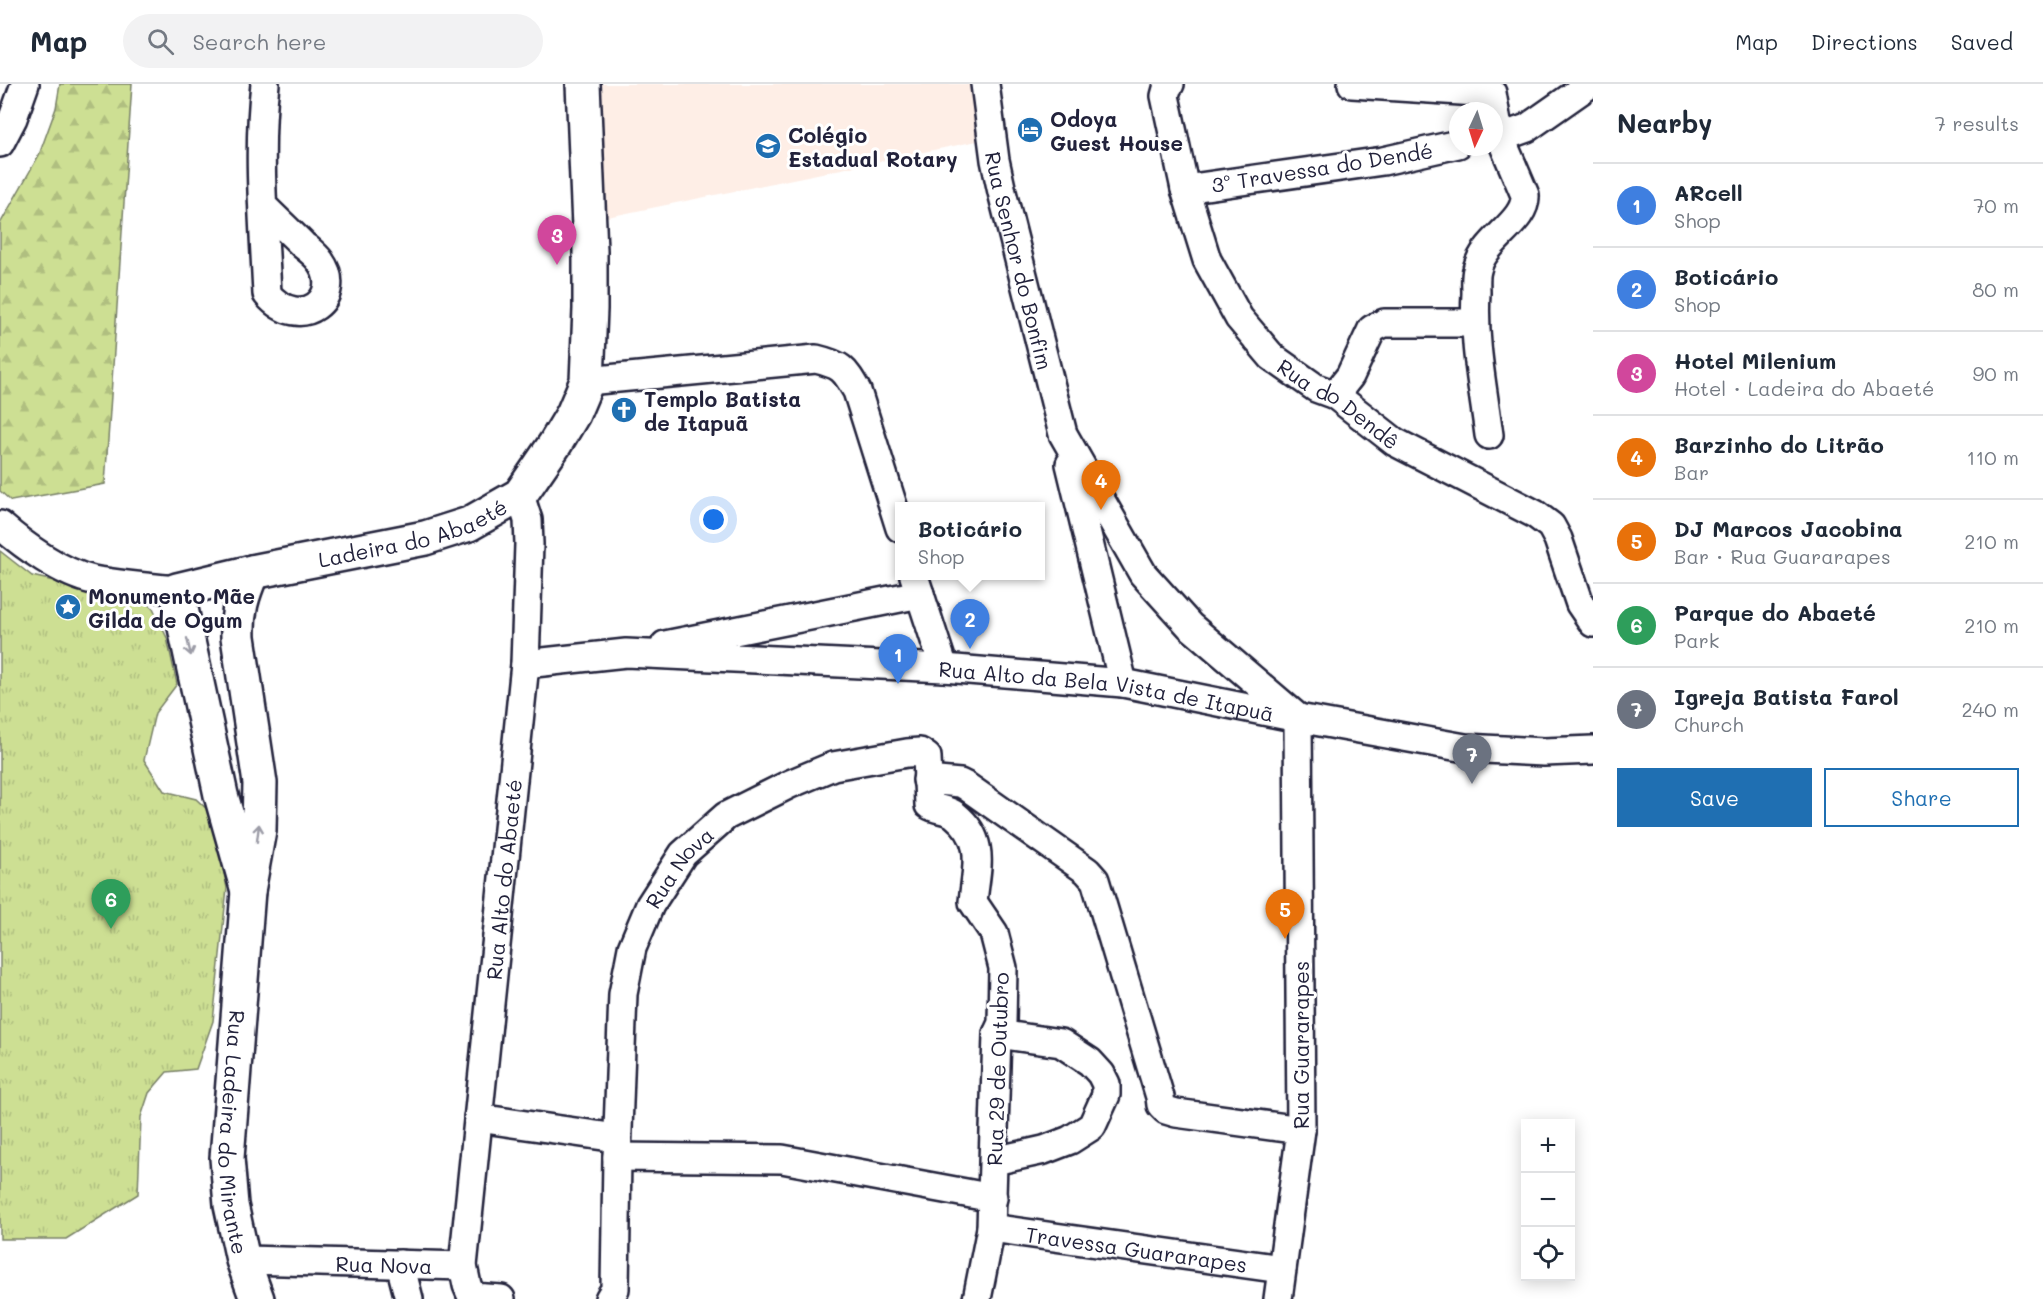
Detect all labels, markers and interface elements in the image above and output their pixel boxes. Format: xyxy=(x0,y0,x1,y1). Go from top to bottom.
search box xyxy=(123,14,543,68)
text: Map xyxy=(30,23,87,59)
icon: search xyxy=(144,25,177,58)
text: Search here xyxy=(192,27,326,56)
text: Map xyxy=(1735,28,1778,55)
text: Directions xyxy=(1811,28,1918,55)
text: Saved xyxy=(1951,28,2013,55)
north arrow xyxy=(1449,102,1503,156)
place label: Odoya Guest House xyxy=(1050,105,1183,156)
text: Nearby xyxy=(1617,106,1712,140)
text: 7 results xyxy=(1935,110,2019,136)
hotel icon: Odoya Guest House xyxy=(1015,115,1045,145)
place label: Colégio Estadual Rotary xyxy=(788,121,958,173)
school or university icon: Colégio Estadual Rotary xyxy=(753,131,783,161)
street label: 3º Travessa do Dendé xyxy=(1209,136,1435,198)
street label: Rua Senhor do Bonfim xyxy=(980,150,1060,372)
text: ARcell xyxy=(1674,178,1743,207)
text: 1 xyxy=(1632,192,1641,218)
text: 70 m xyxy=(1973,192,2019,218)
text: Shop xyxy=(1674,207,1721,233)
pin: 3 xyxy=(538,216,576,265)
text: Boticário xyxy=(1674,262,1778,291)
text: 2 xyxy=(1631,276,1642,302)
text: 80 m xyxy=(1972,276,2019,302)
text: Shop xyxy=(1674,291,1721,317)
text: Hotel Milenium xyxy=(1674,346,1836,375)
street label: Rua do Dendê xyxy=(1273,352,1405,454)
text: 3 xyxy=(1631,360,1643,386)
text: 90 m xyxy=(1973,360,2019,386)
text: Hotel · Ladeira do Abaeté xyxy=(1674,375,1934,401)
place label: Templo Batista de Itapuã xyxy=(644,385,801,436)
church icon: Templo Batista de Itapuã xyxy=(609,395,639,425)
text: Barzinho do Litrão xyxy=(1674,430,1884,459)
text: 4 xyxy=(1630,444,1643,470)
text: 110 m xyxy=(1966,444,2019,470)
text: Bar xyxy=(1674,459,1709,485)
pin: 4 xyxy=(1082,460,1120,510)
street label: Ladeira do Abaeté xyxy=(316,492,511,572)
popup xyxy=(895,502,1045,580)
your location xyxy=(699,505,728,534)
text: Boticário xyxy=(918,514,1022,543)
text: DJ Marcos Jacobina xyxy=(1674,514,1903,543)
text: 5 xyxy=(1631,528,1642,554)
text: 210 m xyxy=(1964,528,2019,554)
text: Shop xyxy=(918,543,965,569)
text: Bar · Rua Guararapes xyxy=(1674,543,1891,569)
place label: Monumento Mãe Gilda de Ogum xyxy=(88,582,255,633)
place icon: Monumento Mãe Gilda de Ogum xyxy=(53,592,83,622)
text: Parque do Abaeté xyxy=(1674,598,1876,627)
pin: 2 xyxy=(950,600,990,649)
text: 6 xyxy=(1630,612,1643,638)
text: 210 m xyxy=(1964,612,2019,638)
text: Park xyxy=(1674,627,1719,653)
pin: 1 xyxy=(878,634,918,684)
one-way arrow xyxy=(184,638,196,657)
street label: Rua Alto da Bela Vista de Itapuã xyxy=(938,654,1276,726)
text: Igreja Batista Farol xyxy=(1674,682,1899,711)
text: 7 xyxy=(1631,696,1642,722)
text: 240 m xyxy=(1961,696,2019,722)
text: Church xyxy=(1674,711,1744,737)
pin: 7 xyxy=(1452,734,1492,784)
button: Save xyxy=(1617,768,1812,827)
button: Share xyxy=(1824,768,2019,827)
street label: Rua Alto do Abaeté xyxy=(479,778,527,981)
street label: Rua Nova xyxy=(638,820,719,913)
one-way arrow xyxy=(253,824,264,844)
pin: 6 xyxy=(92,880,130,929)
pin: 5 xyxy=(1266,890,1304,939)
street label: Rua Guararapes xyxy=(1287,961,1314,1129)
street label: Rua 29 de Outubro xyxy=(980,972,1014,1166)
street label: Rua Ladeira do Mirante xyxy=(213,1009,255,1257)
map controls xyxy=(1521,1119,1575,1281)
button: + xyxy=(1521,1119,1575,1173)
button: − xyxy=(1521,1173,1575,1227)
street label: Travessa Guararapes xyxy=(1024,1220,1249,1277)
button: locate xyxy=(1521,1227,1575,1281)
street label: Rua Nova xyxy=(335,1249,433,1279)

